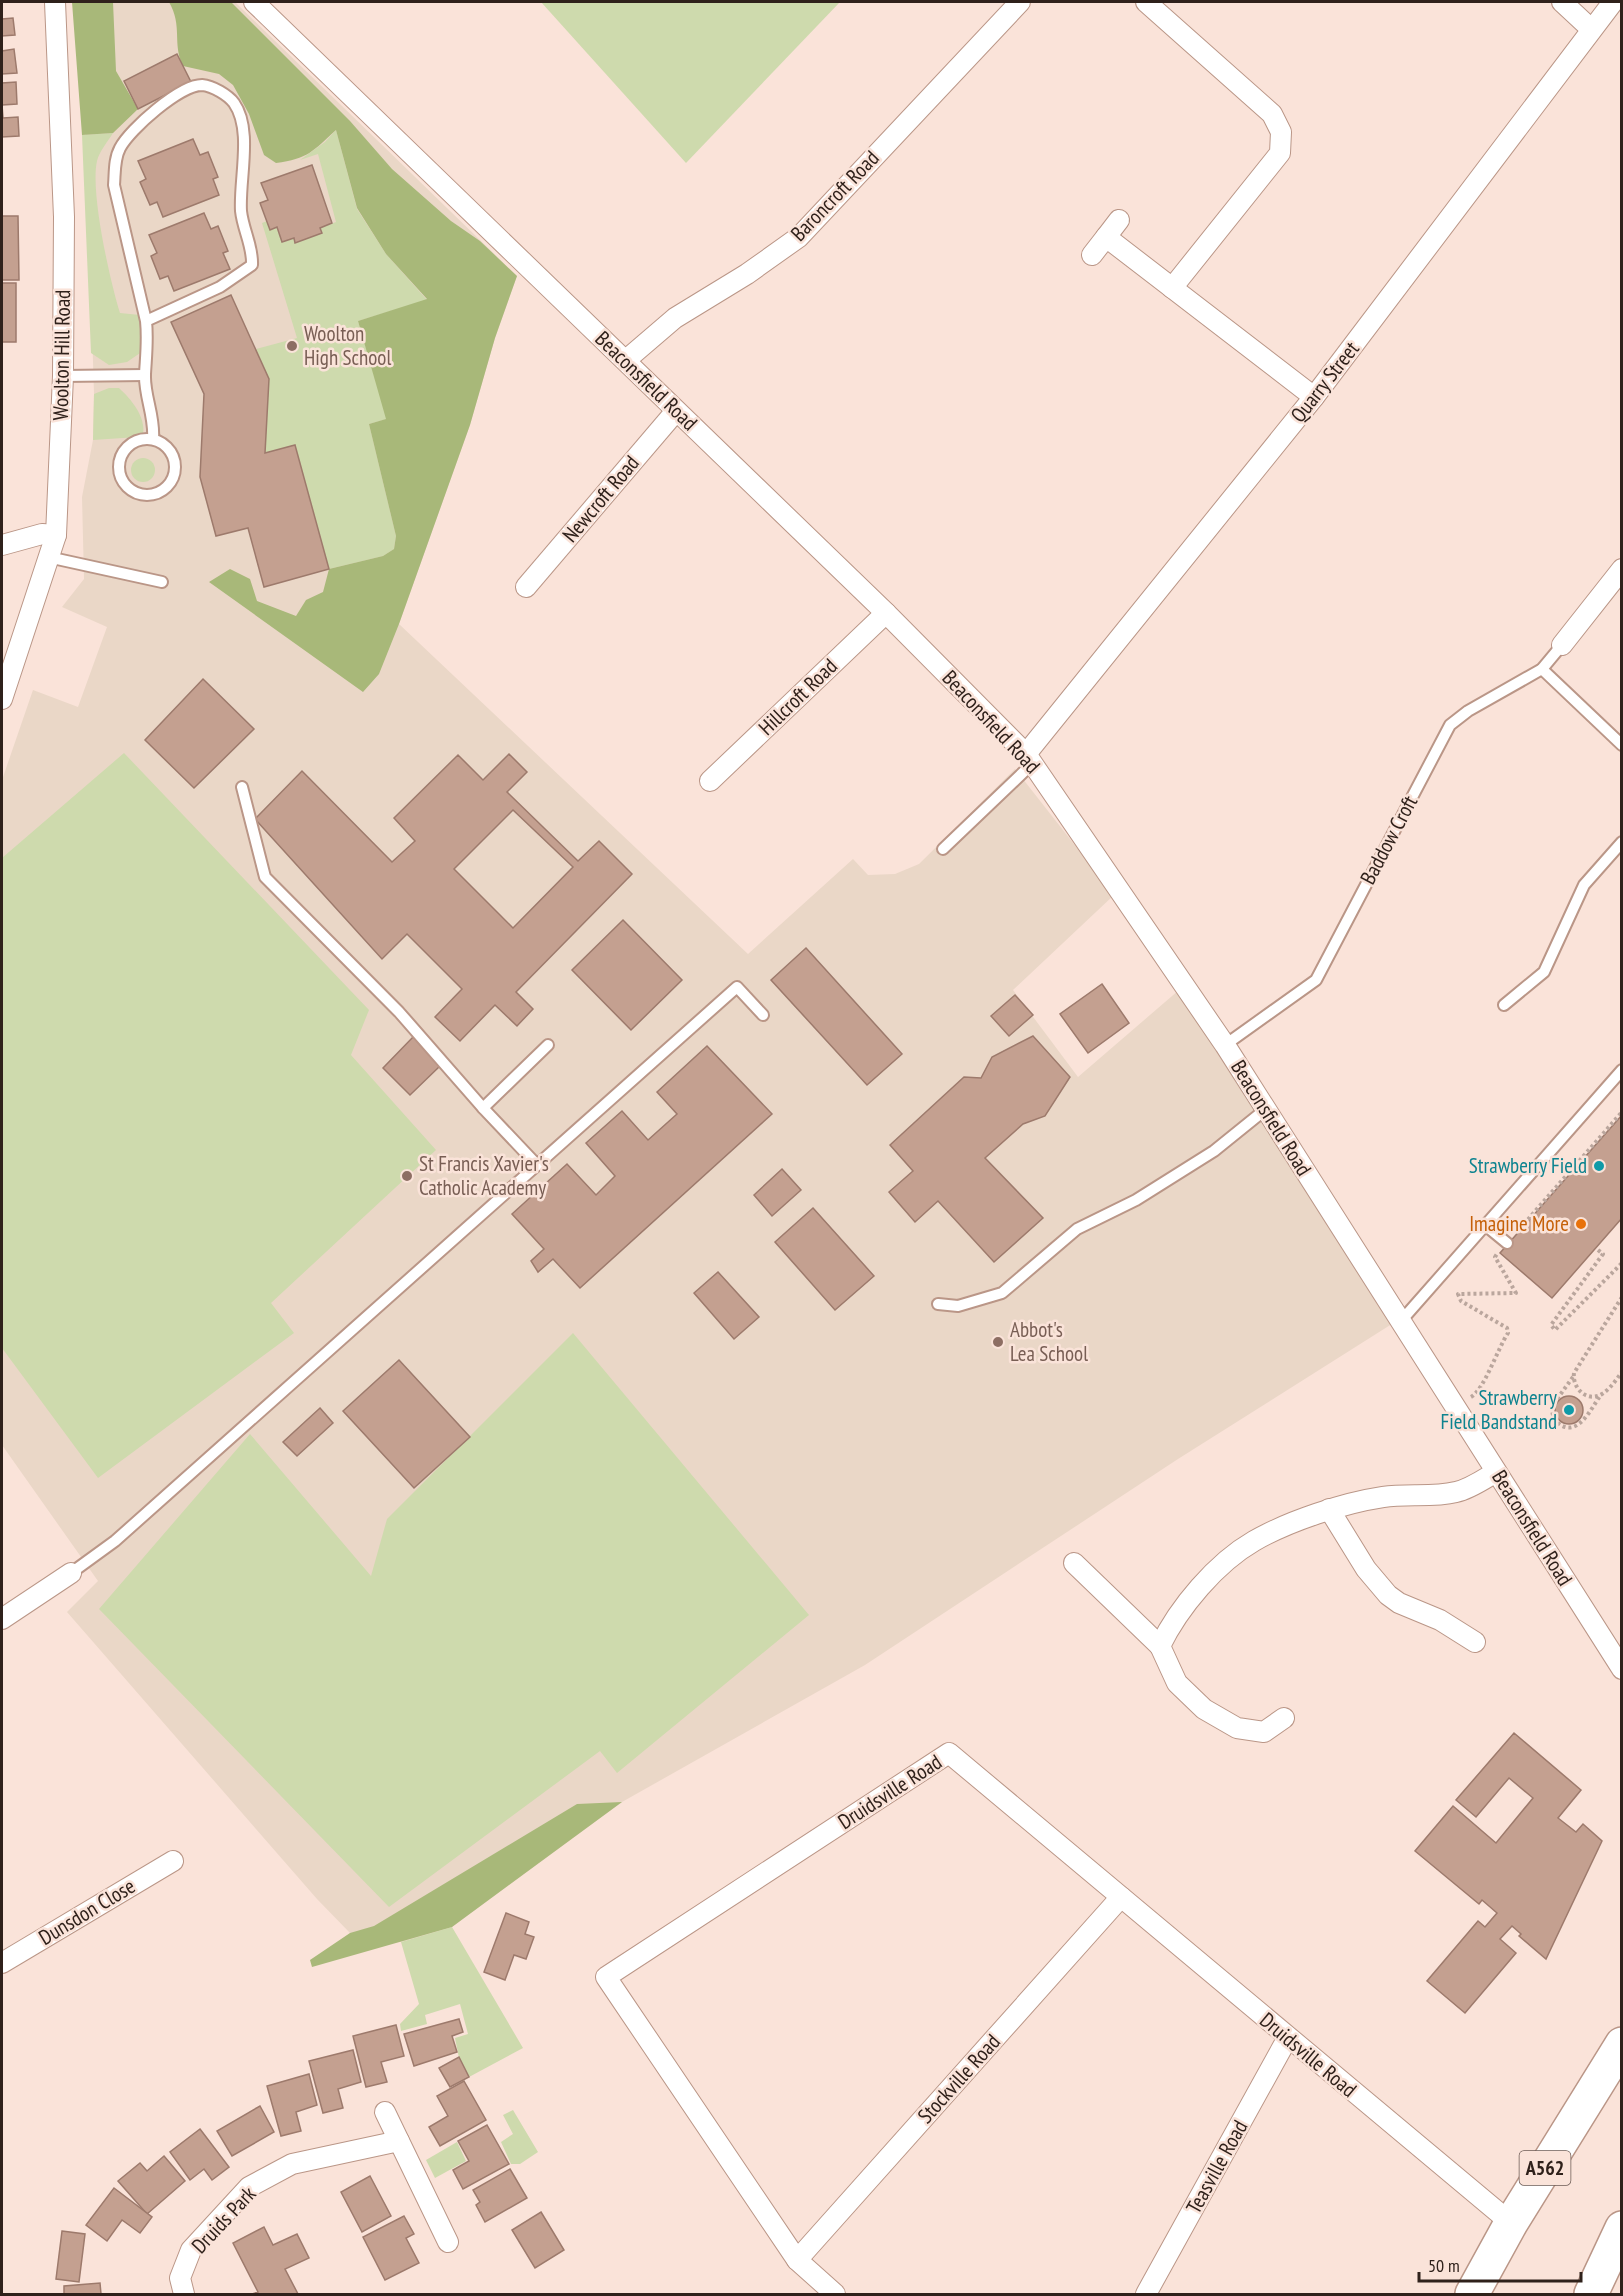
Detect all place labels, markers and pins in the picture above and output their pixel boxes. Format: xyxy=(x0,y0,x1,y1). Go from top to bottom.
place label: Woolton High School xyxy=(304,320,391,371)
marker: Woolton High School xyxy=(285,339,299,353)
place label: St Francis Xavier's Catholic Academy xyxy=(419,1150,549,1201)
place label: Strawberry Field xyxy=(1469,1152,1587,1179)
marker: Strawberry Field xyxy=(1592,1159,1606,1173)
marker: St Francis Xavier's Catholic Academy xyxy=(400,1169,414,1183)
place label: Imagine More xyxy=(1469,1210,1569,1237)
marker: Imagine More xyxy=(1574,1217,1588,1231)
place label: Abbot's Lea School xyxy=(1010,1316,1088,1367)
marker: Abbot's Lea School xyxy=(991,1335,1005,1349)
place label: Strawberry Field Bandstand xyxy=(1440,1384,1557,1435)
marker: Strawberry Field Bandstand xyxy=(1562,1403,1576,1417)

